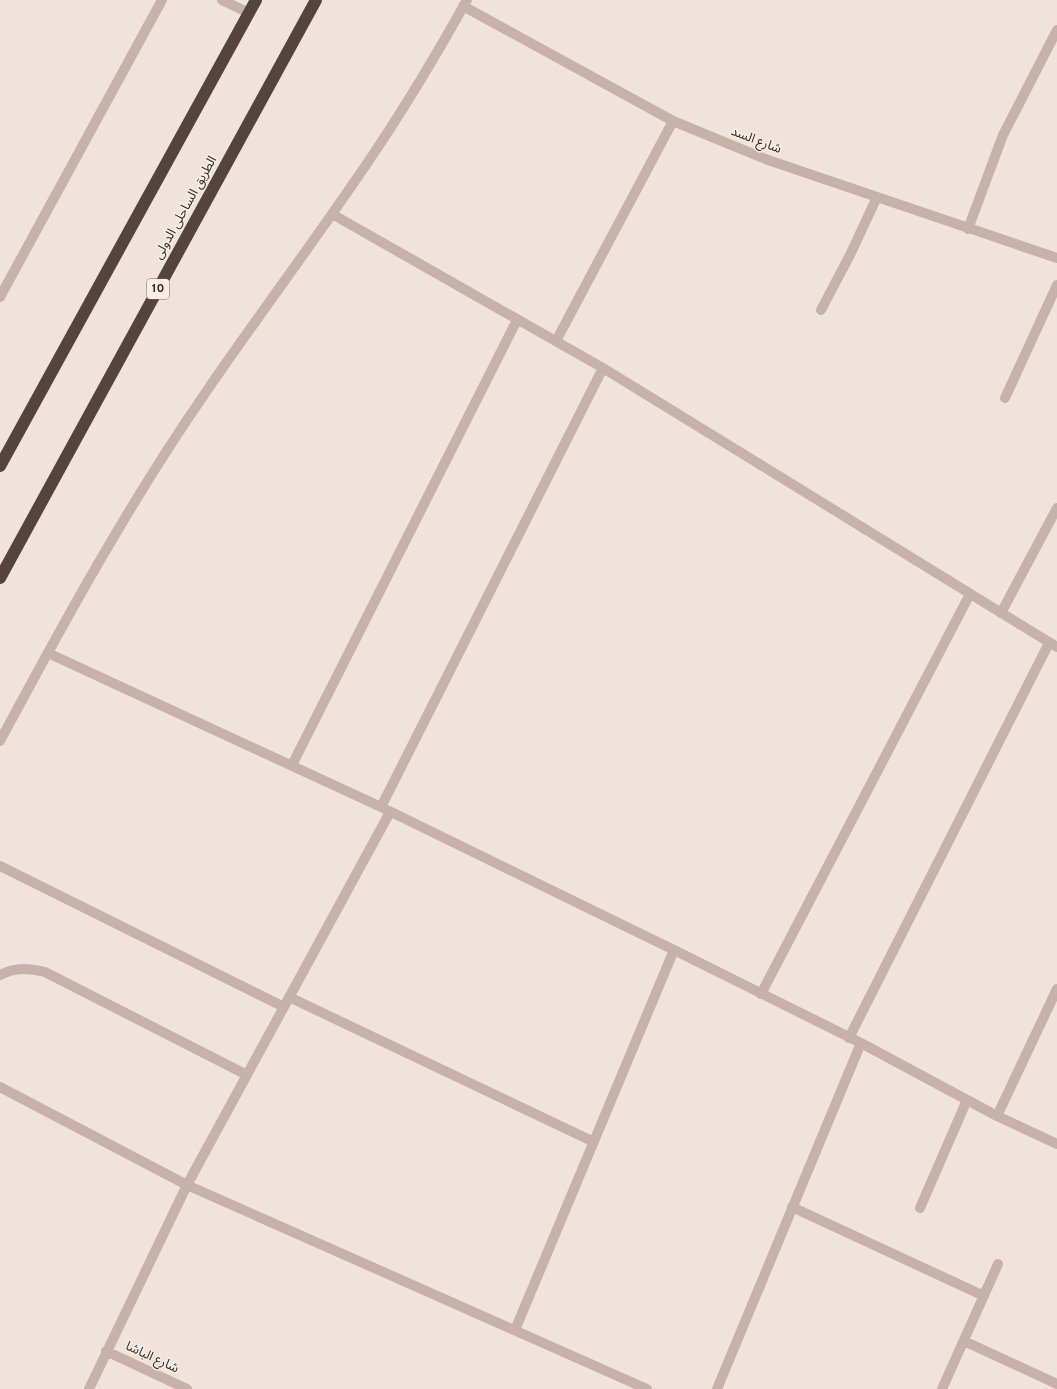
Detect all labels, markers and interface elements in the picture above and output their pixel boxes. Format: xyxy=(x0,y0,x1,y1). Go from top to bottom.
street label: شارع السد xyxy=(728,124,784,159)
street label: الطريق الساحلى الدولى xyxy=(151,154,221,262)
road number: 10 xyxy=(147,279,169,299)
street label: شارع الباشا xyxy=(122,1339,181,1378)

